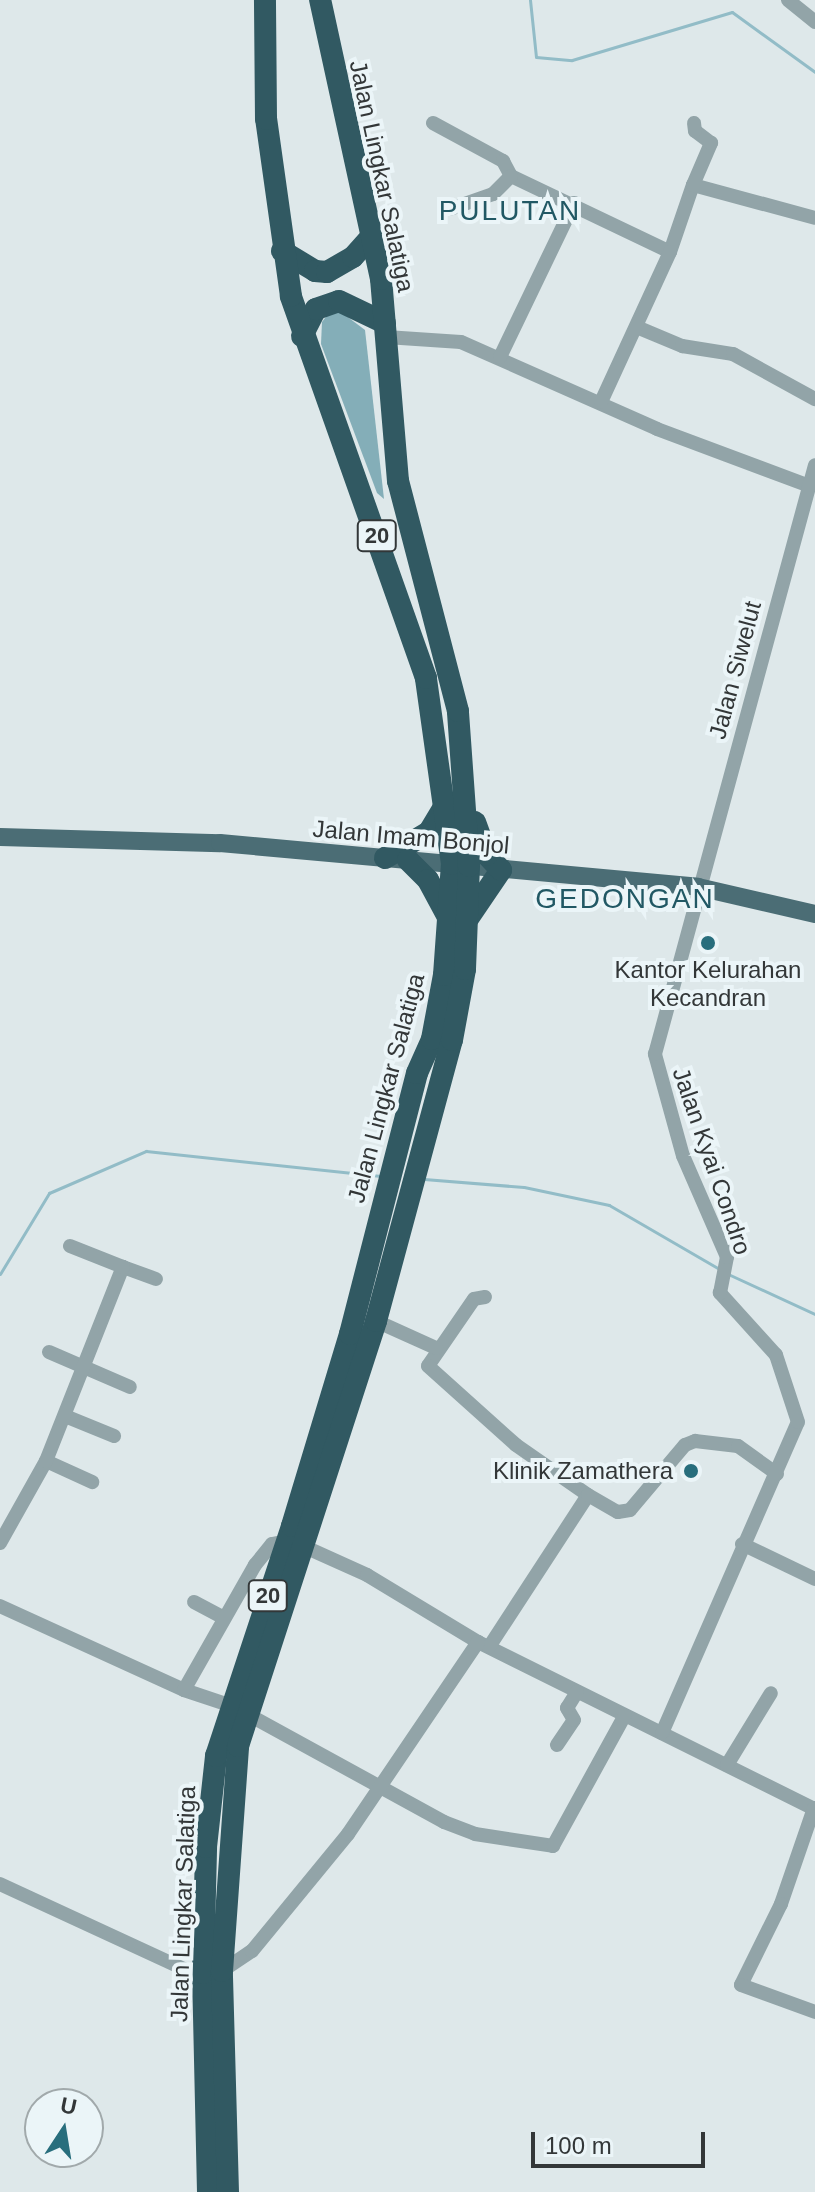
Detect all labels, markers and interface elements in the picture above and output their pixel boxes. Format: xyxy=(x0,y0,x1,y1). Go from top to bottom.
street label: Jalan Lingkar Salatiga xyxy=(343,58,421,294)
district label: PULUTAN xyxy=(439,194,581,228)
road number: 20 xyxy=(355,518,399,554)
street label: Jalan Siwelut xyxy=(703,598,767,742)
street label: Jalan Imam Bonjol xyxy=(311,814,511,860)
district label: GEDONGAN xyxy=(535,882,715,916)
marker: Kantor Kelurahan Kecandran xyxy=(699,934,717,952)
place label: Kantor Kelurahan Kecandran xyxy=(615,956,801,1012)
street label: Jalan Lingkar Salatiga xyxy=(342,970,430,1206)
street label: Jalan Kyai Condro xyxy=(666,1064,758,1258)
place label: Klinik Zamathera xyxy=(493,1457,673,1485)
marker: Klinik Zamathera xyxy=(680,1460,702,1482)
road number: 20 xyxy=(246,1578,290,1614)
street label: Jalan Lingkar Salatiga xyxy=(164,1785,202,2023)
north arrow xyxy=(24,2088,104,2168)
text: U xyxy=(58,2092,79,2120)
scale bar xyxy=(535,2116,709,2166)
text: 100 m xyxy=(545,2132,612,2159)

